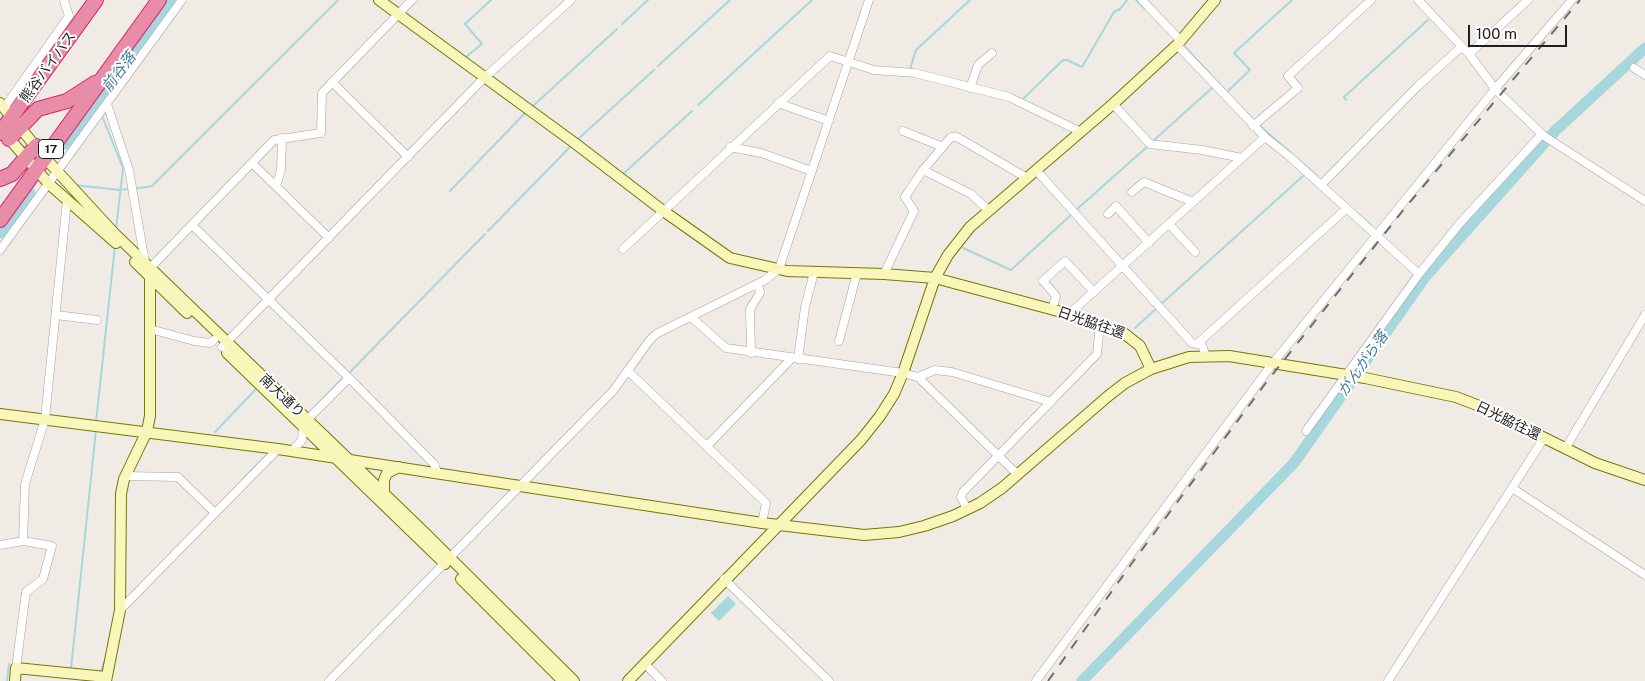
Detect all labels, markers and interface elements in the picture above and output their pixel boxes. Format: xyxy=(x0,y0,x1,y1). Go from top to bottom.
scale bar xyxy=(1470,15,1569,47)
text: 100 m xyxy=(1476,25,1517,42)
street label: 熊谷バイパス xyxy=(17,28,79,106)
water label: 前谷落 xyxy=(98,49,140,95)
road number: 17 xyxy=(38,140,64,158)
street label: 日光脇往還 xyxy=(1055,304,1127,342)
water label: がんがら落 xyxy=(1334,328,1392,400)
street label: 南大通り xyxy=(256,371,308,421)
street label: 日光脇往還 xyxy=(1473,398,1543,444)

